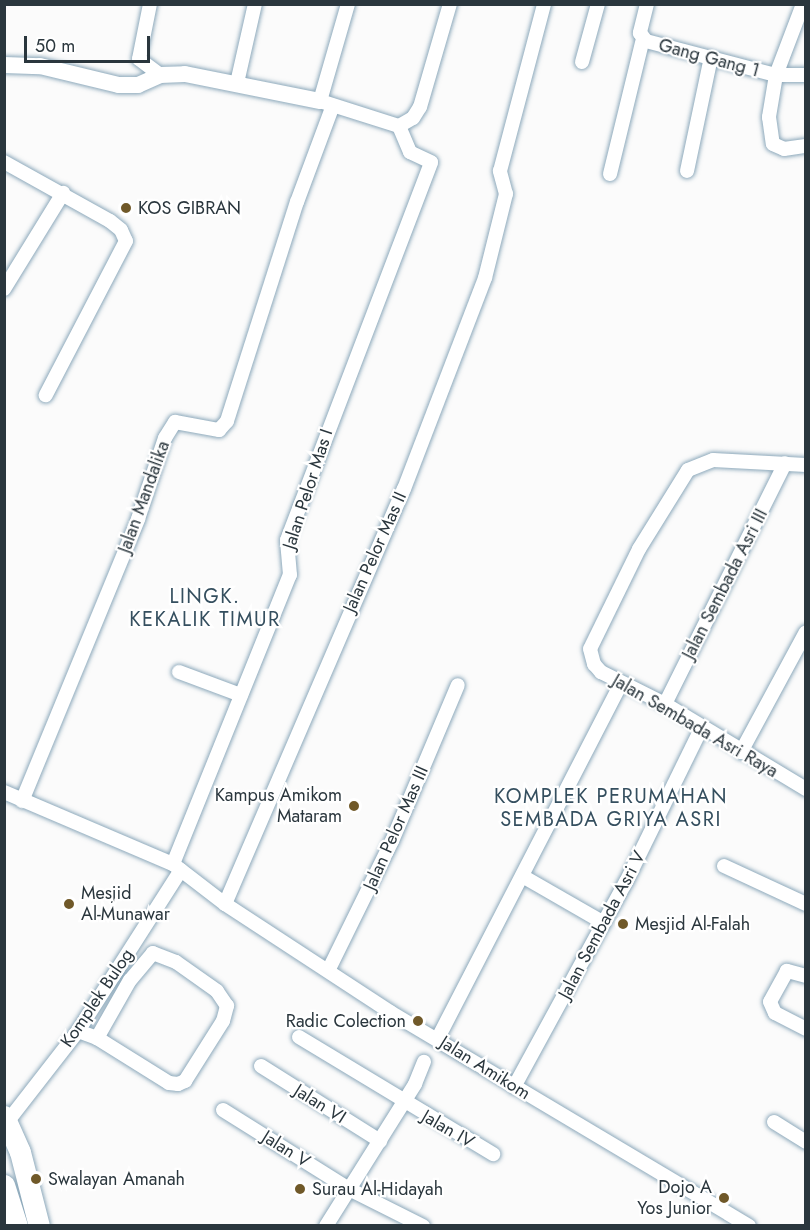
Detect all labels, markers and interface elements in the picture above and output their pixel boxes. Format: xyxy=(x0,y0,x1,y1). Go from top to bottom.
scale bar xyxy=(27,24,153,62)
text: 50 m xyxy=(35,33,75,59)
street label: Gang Gang 1 xyxy=(656,34,762,82)
place label: KOS GIBRAN xyxy=(138,197,241,219)
marker: KOS GIBRAN xyxy=(119,201,133,215)
street label: Jalan Pelor Mas I xyxy=(278,426,338,552)
street label: Jalan Mandalika xyxy=(114,438,174,556)
street label: Jalan Pelor Mas II xyxy=(339,488,411,616)
street label: Jalan Sembada Asri III xyxy=(678,505,772,663)
district label: LINGK. KEKALIK TIMUR xyxy=(129,584,281,631)
street label: Jalan Sembada Asri Raya xyxy=(608,670,782,782)
street label: Jalan Pelor Mas III xyxy=(359,762,433,894)
place label: Kampus Amikom Mataram xyxy=(215,785,342,828)
district label: KOMPLEK PERUMAHAN SEMBADA GRIYA ASRI xyxy=(494,785,728,832)
marker: Kampus Amikom Mataram xyxy=(347,799,361,813)
street label: Jalan Sembada Asri V xyxy=(554,847,650,1003)
place label: Mesjid Al-Munawar xyxy=(81,883,170,926)
marker: Mesjid Al-Munawar xyxy=(62,897,76,911)
place label: Mesjid Al-Falah xyxy=(635,913,750,935)
marker: Mesjid Al-Falah xyxy=(616,917,630,931)
street label: Komplek Bulog xyxy=(56,945,138,1051)
place label: Radic Colection xyxy=(286,1010,406,1032)
marker: Radic Colection xyxy=(411,1014,425,1028)
street label: Jalan Amikom xyxy=(436,1032,534,1104)
street label: Jalan VI xyxy=(290,1080,350,1128)
street label: Jalan IV xyxy=(418,1105,478,1153)
street label: Jalan V xyxy=(258,1126,314,1172)
place label: Swalayan Amanah xyxy=(48,1168,185,1190)
marker: Swalayan Amanah xyxy=(29,1172,43,1186)
place label: Dojo A Yos Junior xyxy=(637,1177,712,1220)
place label: Surau Al-Hidayah xyxy=(312,1178,443,1200)
marker: Surau Al-Hidayah xyxy=(293,1182,307,1196)
marker: Dojo A Yos Junior xyxy=(717,1191,731,1205)

